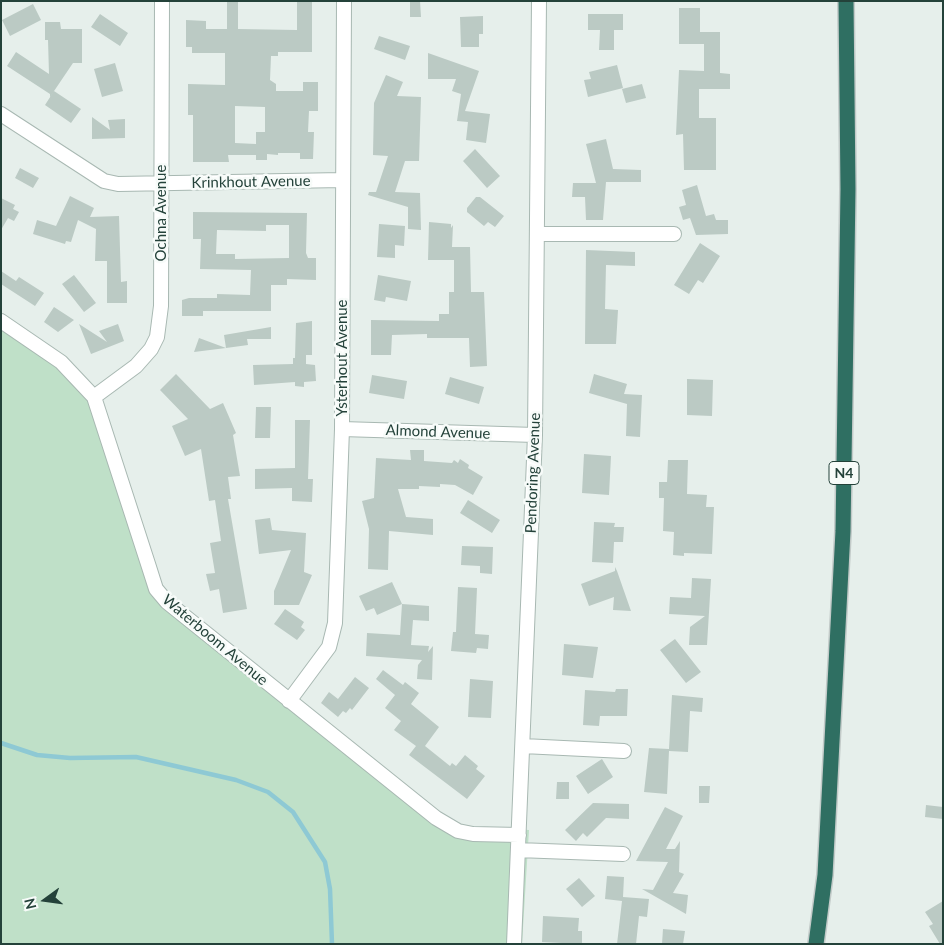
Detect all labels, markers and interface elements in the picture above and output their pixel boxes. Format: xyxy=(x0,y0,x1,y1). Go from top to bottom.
street label: Ochna Avenue xyxy=(152,165,170,261)
street label: Krinkhout Avenue xyxy=(191,172,311,192)
street label: Ysterhout Avenue xyxy=(333,299,351,417)
street label: Pendoring Avenue xyxy=(522,412,544,534)
street label: Almond Avenue xyxy=(385,421,491,443)
road number: N4 xyxy=(829,462,859,484)
street label: Waterboom Avenue xyxy=(159,591,271,689)
north arrow xyxy=(20,875,70,925)
text: N xyxy=(20,896,40,911)

